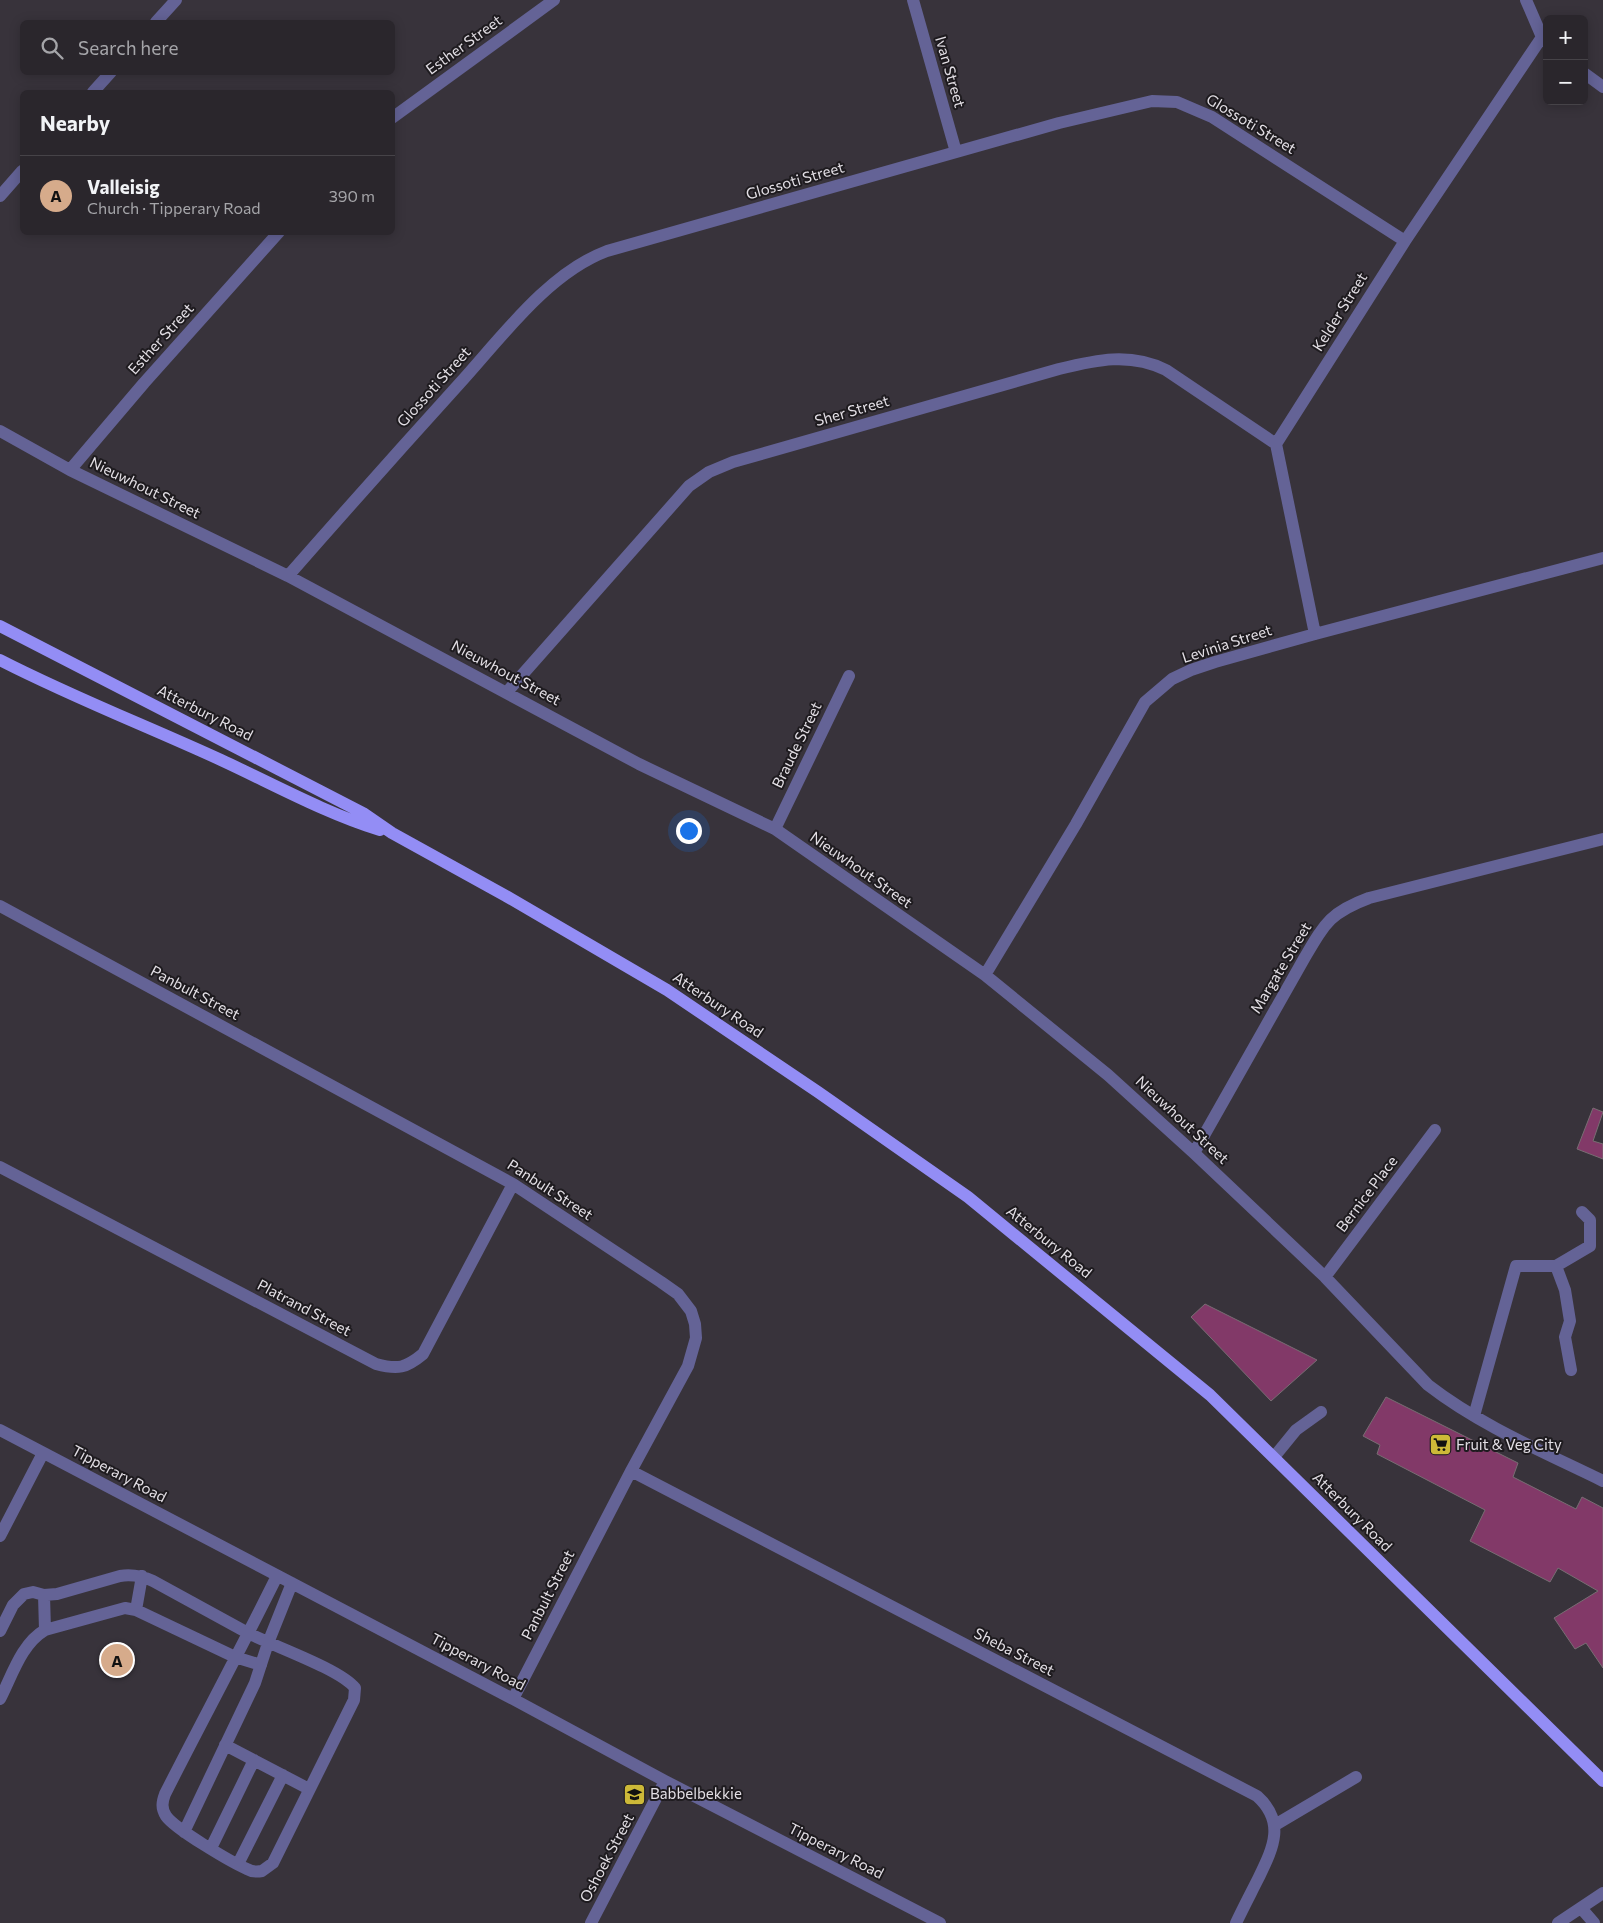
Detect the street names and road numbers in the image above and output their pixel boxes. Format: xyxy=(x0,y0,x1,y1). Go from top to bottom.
street label: Esther Street xyxy=(422,11,505,78)
street label: Ivan Street xyxy=(932,34,970,110)
street label: Glossoti Street xyxy=(1203,89,1300,157)
street label: Glossoti Street xyxy=(744,157,846,203)
street label: Kelder Street xyxy=(1308,269,1370,354)
street label: Esther Street xyxy=(124,299,197,378)
street label: Glossoti Street xyxy=(393,343,474,430)
street label: Sher Street xyxy=(812,391,891,429)
street label: Nieuwhout Street xyxy=(87,453,204,522)
street label: Levinia Street xyxy=(1179,620,1274,666)
street label: Nieuwhout Street xyxy=(449,636,564,708)
street label: Atterbury Road xyxy=(155,680,256,744)
street label: Braude Street xyxy=(767,699,825,791)
street label: Nieuwhout Street xyxy=(807,827,916,911)
street label: Margate Street xyxy=(1246,919,1314,1016)
street label: Panbult Street xyxy=(148,961,243,1023)
street label: Atterbury Road xyxy=(670,967,767,1041)
street label: Nieuwhout Street xyxy=(1132,1071,1233,1167)
street label: Bernice Place xyxy=(1332,1152,1401,1235)
street label: Panbult Street xyxy=(504,1155,597,1223)
street label: Atterbury Road xyxy=(1003,1201,1096,1281)
street label: Platrand Street xyxy=(255,1275,354,1339)
street label: Tipperary Road xyxy=(69,1441,170,1506)
street label: Atterbury Road xyxy=(1309,1468,1396,1555)
street label: Panbult Street xyxy=(517,1547,577,1642)
street label: Sheba Street xyxy=(971,1623,1057,1679)
street label: Tipperary Road xyxy=(428,1629,529,1694)
street label: Oshoek Street xyxy=(575,1810,637,1905)
street label: Tipperary Road xyxy=(786,1818,887,1882)

